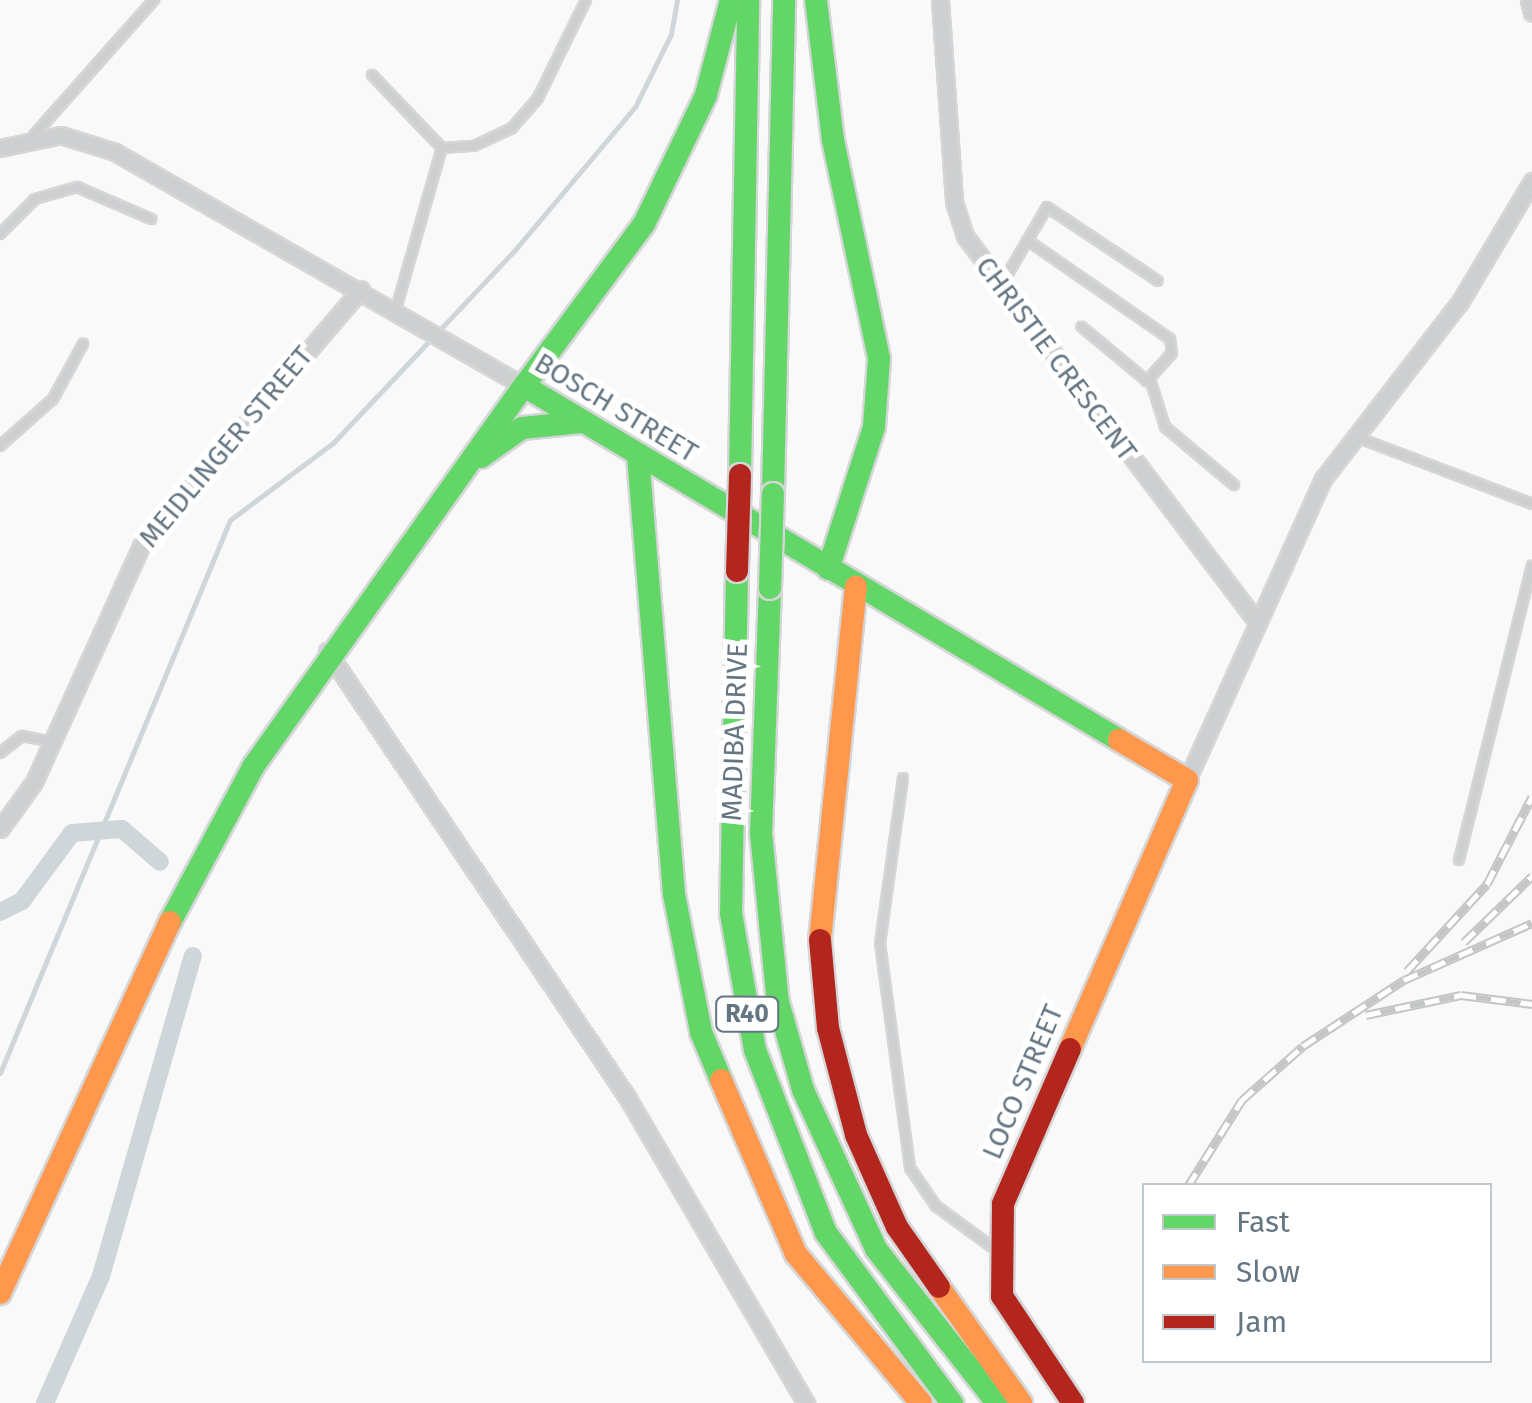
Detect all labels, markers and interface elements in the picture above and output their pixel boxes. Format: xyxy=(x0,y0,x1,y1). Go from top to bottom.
street label: CHRISTIE CRESCENT xyxy=(968,250,1144,468)
street label: MEIDLINGER STREET xyxy=(132,340,320,554)
street label: BOSCH STREET xyxy=(528,346,704,470)
street label: MADIBA DRIVE xyxy=(715,642,755,822)
road number: R40 xyxy=(714,994,780,1034)
street label: LOCO STREET xyxy=(975,1000,1071,1164)
legend xyxy=(1142,1183,1492,1363)
text: Fast xyxy=(1236,1204,1290,1240)
text: Slow xyxy=(1236,1254,1300,1290)
text: Jam xyxy=(1236,1304,1287,1340)

